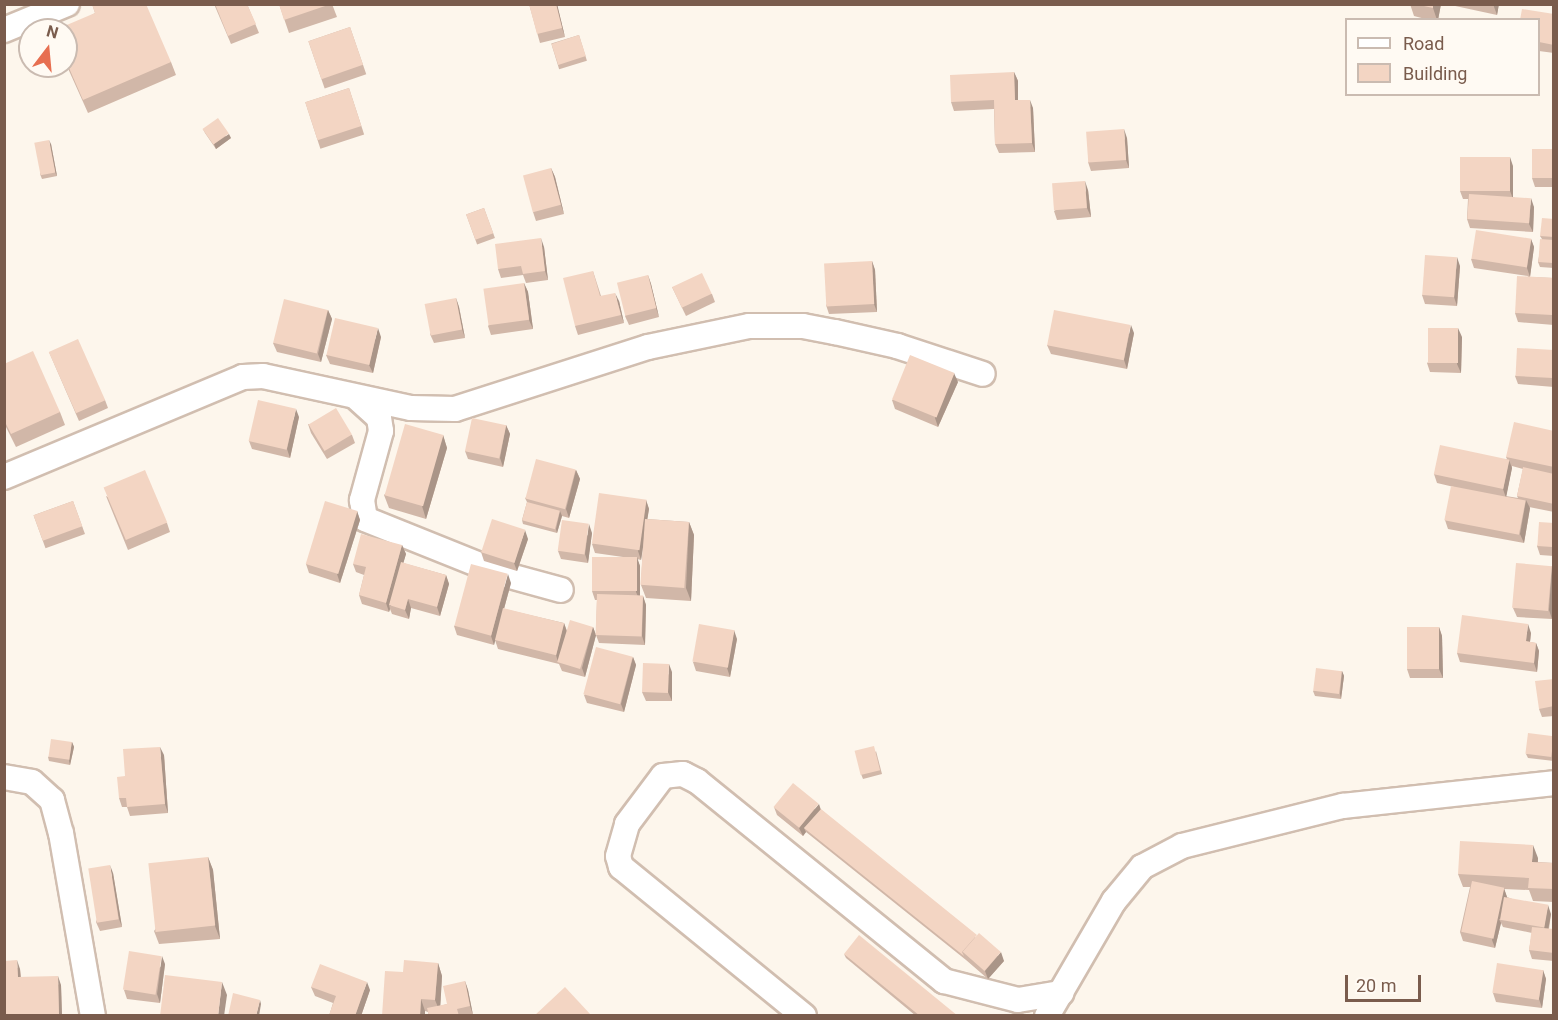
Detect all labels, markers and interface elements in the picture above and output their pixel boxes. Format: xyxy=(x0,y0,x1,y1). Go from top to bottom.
north arrow xyxy=(18,18,78,78)
legend xyxy=(1345,18,1540,96)
text: N xyxy=(44,21,61,43)
text: Road xyxy=(1403,33,1444,54)
text: Building xyxy=(1403,63,1467,84)
scale bar xyxy=(1348,963,1424,1001)
text: 20 m xyxy=(1356,975,1396,996)

